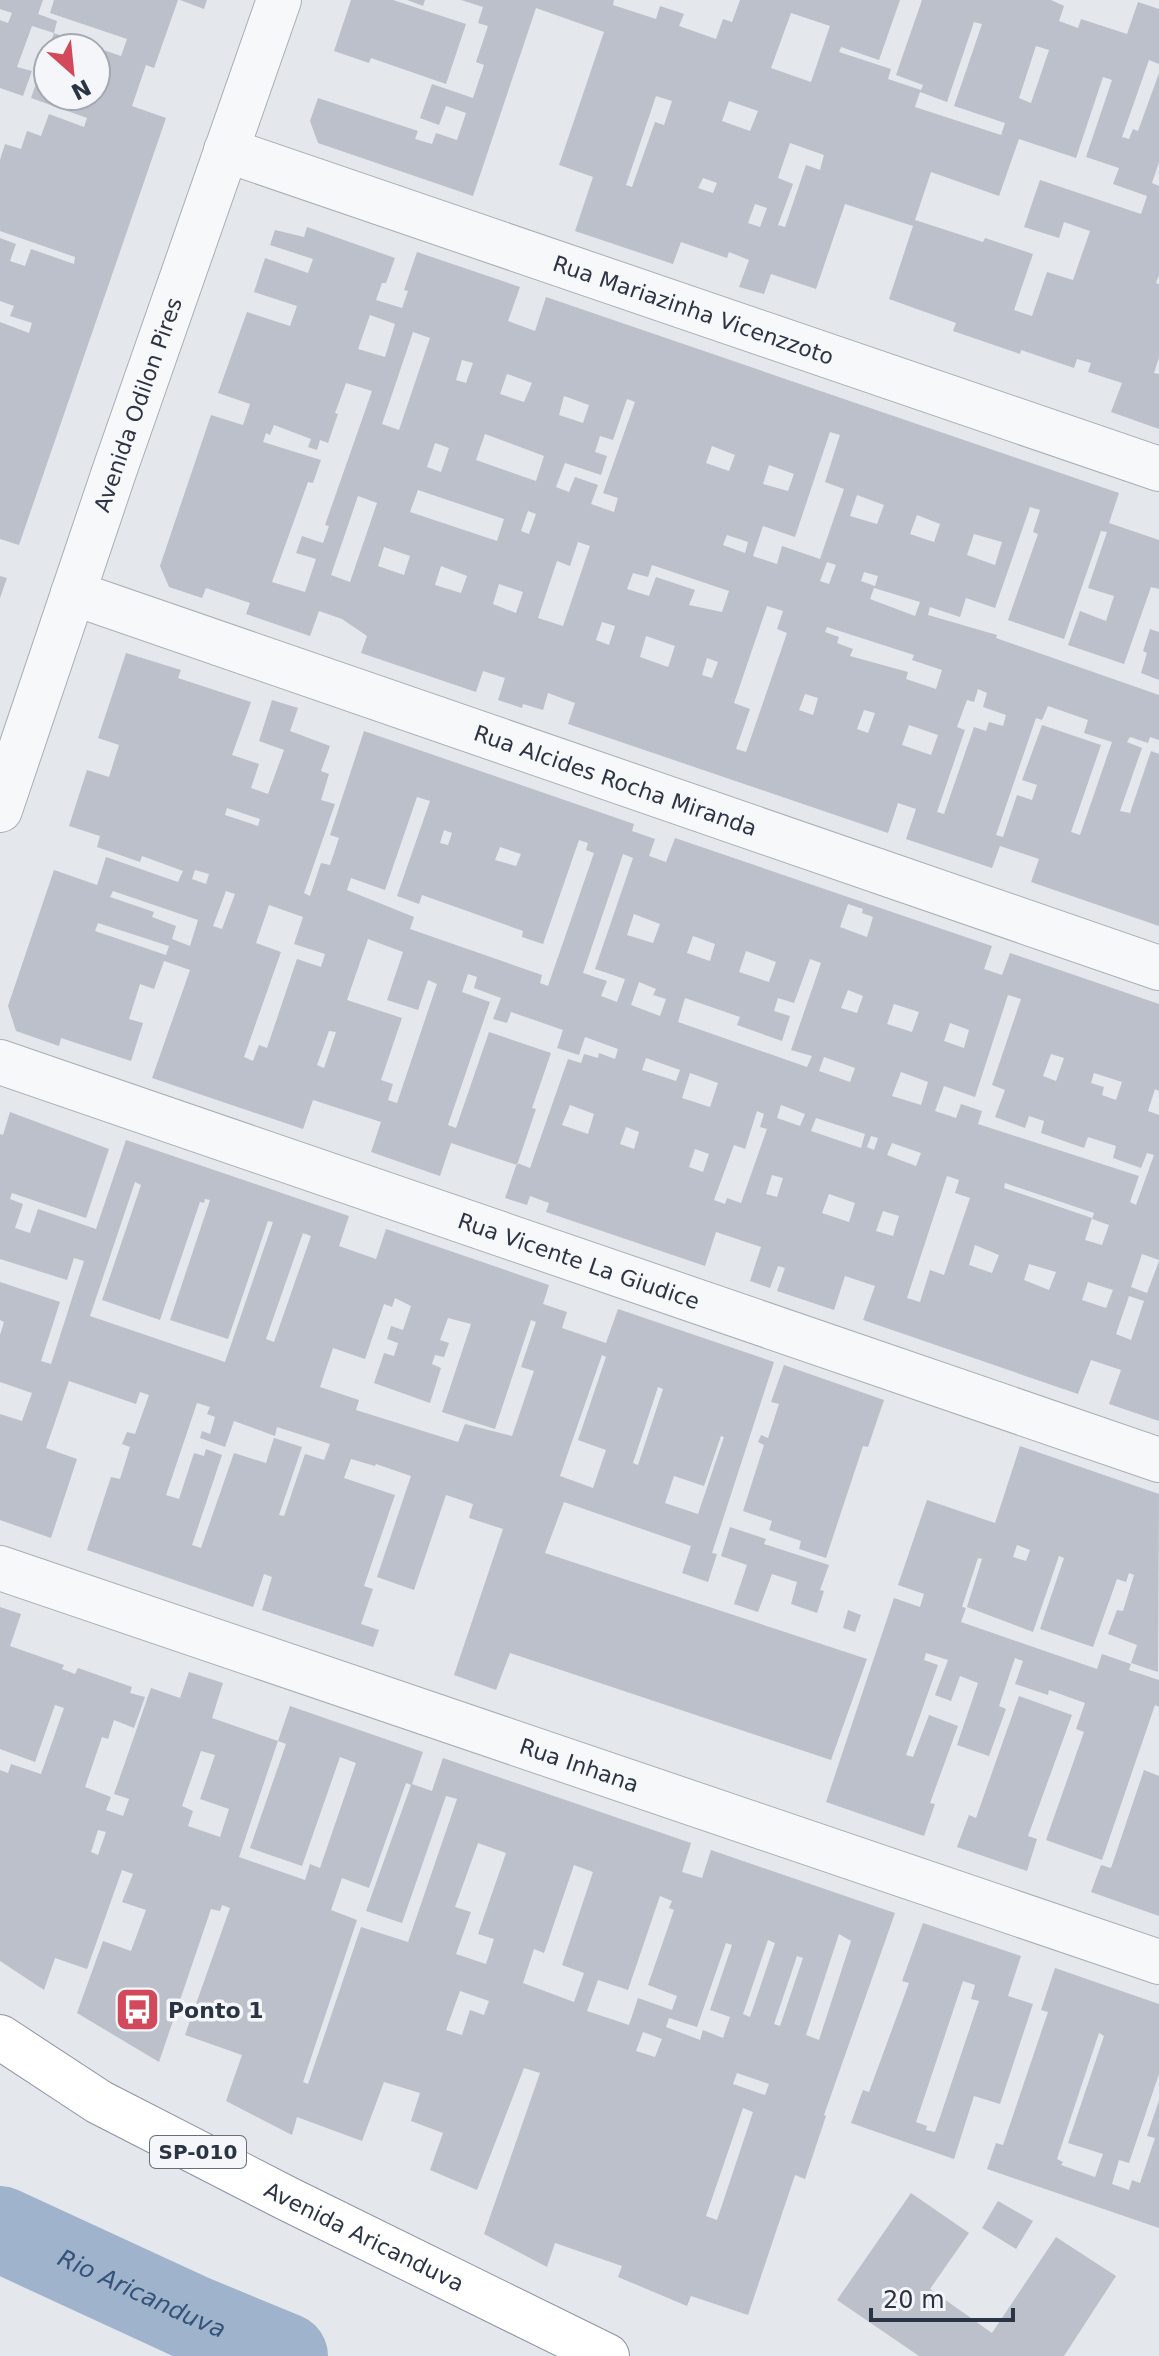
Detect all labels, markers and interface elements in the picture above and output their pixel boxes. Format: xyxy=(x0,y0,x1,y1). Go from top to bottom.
north arrow xyxy=(32,32,112,112)
text: N xyxy=(67,74,95,105)
street label: Rua Mariazinha Vicenzzoto xyxy=(550,251,837,370)
street label: Avenida Odilon Pires xyxy=(89,294,187,515)
street label: Rua Alcides Rocha Miranda xyxy=(471,720,760,841)
street label: Rua Vicente La Giudice xyxy=(455,1208,703,1314)
street label: Rua Inhana xyxy=(517,1734,642,1797)
bus stop icon: Ponto 1 xyxy=(113,1986,161,2034)
place label: Ponto 1 xyxy=(168,1998,264,2023)
road number: SP-010 xyxy=(150,2136,246,2168)
street label: Avenida Aricanduva xyxy=(260,2177,468,2297)
water label: Rio Aricanduva xyxy=(54,2244,230,2344)
scale bar xyxy=(871,2272,1013,2322)
text: 20 m xyxy=(883,2286,945,2314)

